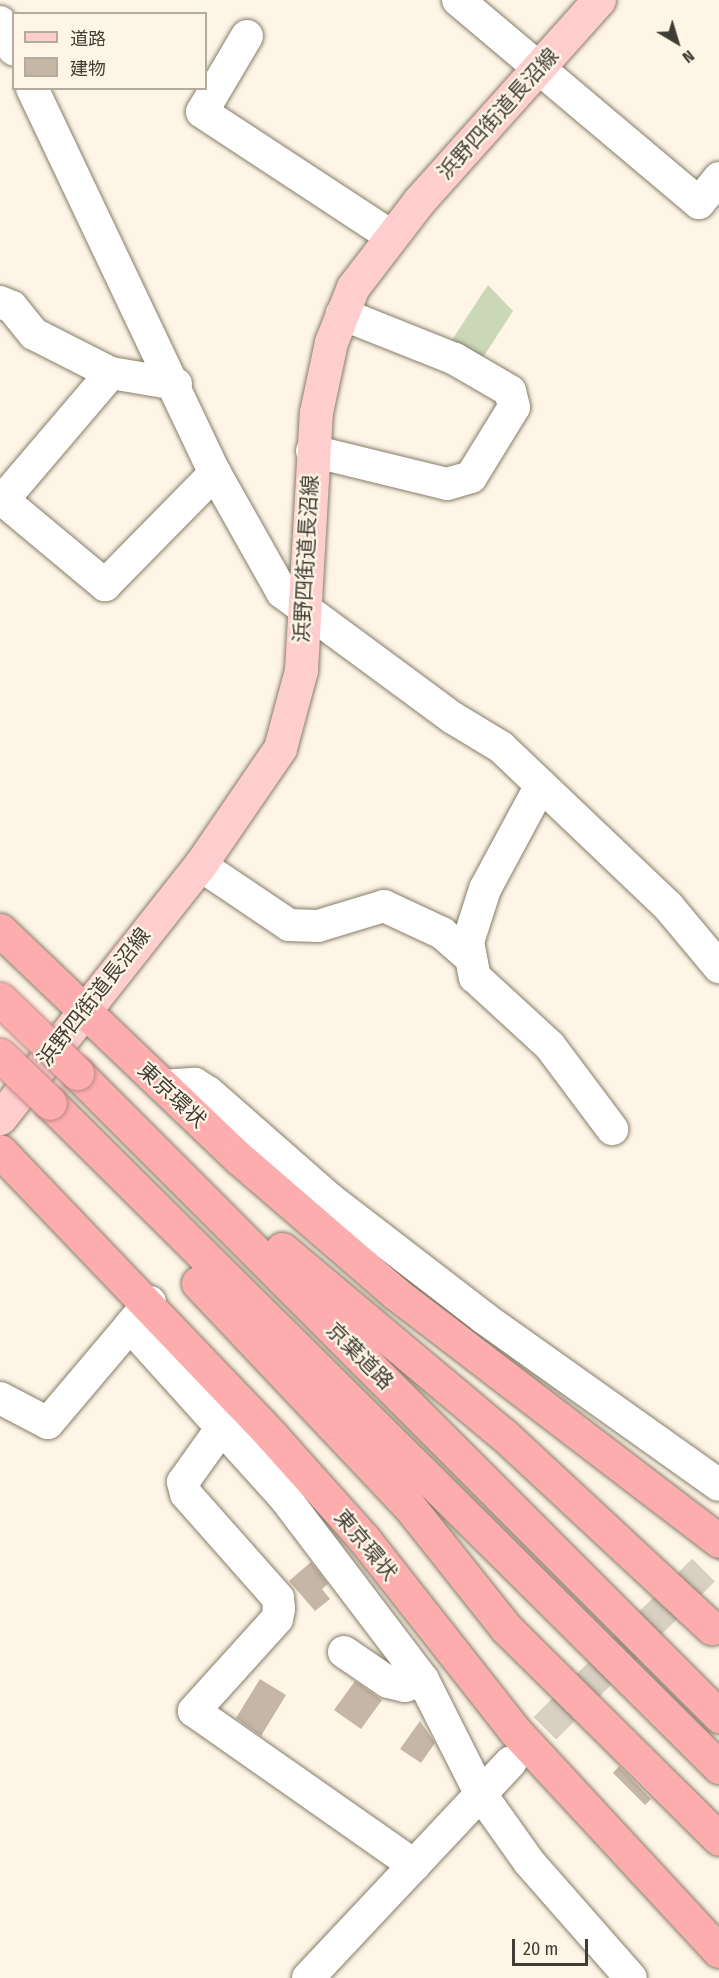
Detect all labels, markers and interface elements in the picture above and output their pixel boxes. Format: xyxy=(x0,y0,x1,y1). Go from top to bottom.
legend xyxy=(12,12,207,90)
north arrow xyxy=(647,12,707,72)
text: 道路 xyxy=(70,28,106,50)
street label: 浜野四街道長沼線 xyxy=(432,43,564,185)
text: N xyxy=(679,46,698,67)
text: 建物 xyxy=(70,58,106,80)
street label: 浜野四街道長沼線 xyxy=(289,474,323,644)
street label: 浜野四街道長沼線 xyxy=(32,923,156,1071)
street label: 東京環状 xyxy=(133,1057,211,1133)
street label: 京葉道路 xyxy=(321,1317,399,1395)
street label: 東京環状 xyxy=(329,1505,403,1585)
scale bar xyxy=(515,1927,592,1965)
text: 20 m xyxy=(523,1938,558,1960)

